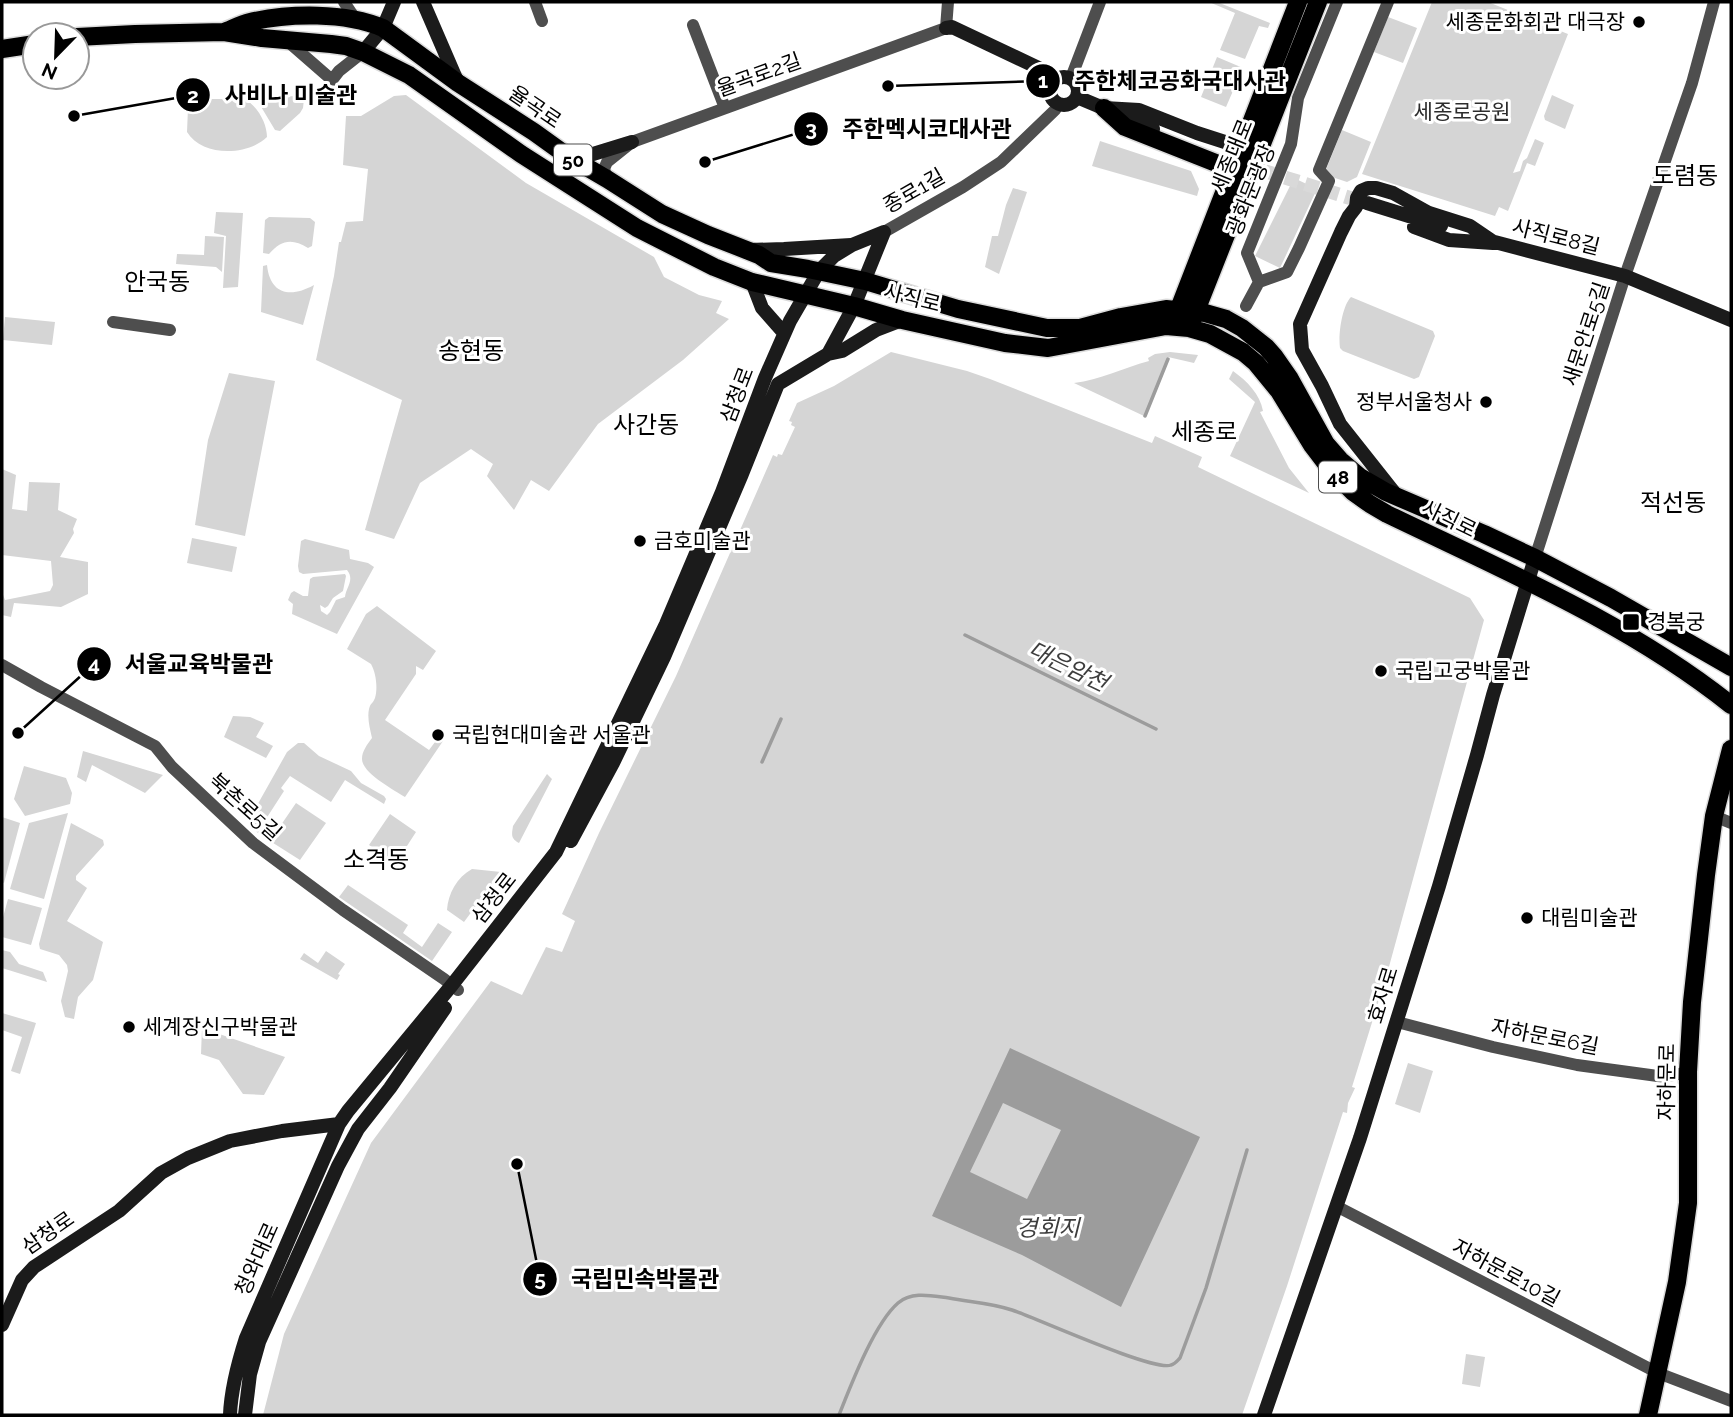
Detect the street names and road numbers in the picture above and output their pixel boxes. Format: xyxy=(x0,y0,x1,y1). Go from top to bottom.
street label: 율곡로2길 xyxy=(713,48,805,101)
street label: 율곡로 xyxy=(504,80,566,133)
street label: 세종대로 xyxy=(1205,115,1258,196)
street label: 광화문광장 xyxy=(1221,140,1280,239)
road number: 50 xyxy=(554,144,592,176)
street label: 종로1길 xyxy=(879,163,949,218)
street label: 사직로8길 xyxy=(1510,214,1603,259)
street label: 사직로 xyxy=(881,278,943,317)
street label: 새문안로5길 xyxy=(1557,279,1614,389)
street label: 삼청로 xyxy=(714,363,759,426)
road number: 48 xyxy=(1319,462,1357,492)
street label: 사직로 xyxy=(1418,495,1481,542)
street label: 북촌로5길 xyxy=(204,768,287,846)
street label: 삼청로 xyxy=(466,867,521,928)
street label: 효자로 xyxy=(1362,963,1403,1026)
street label: 자하문로6길 xyxy=(1489,1014,1601,1059)
street label: 자하문로 xyxy=(1653,1043,1680,1121)
street label: 삼청로 xyxy=(17,1206,79,1259)
street label: 청와대로 xyxy=(229,1218,284,1299)
street label: 자하문로10길 xyxy=(1448,1234,1564,1311)

